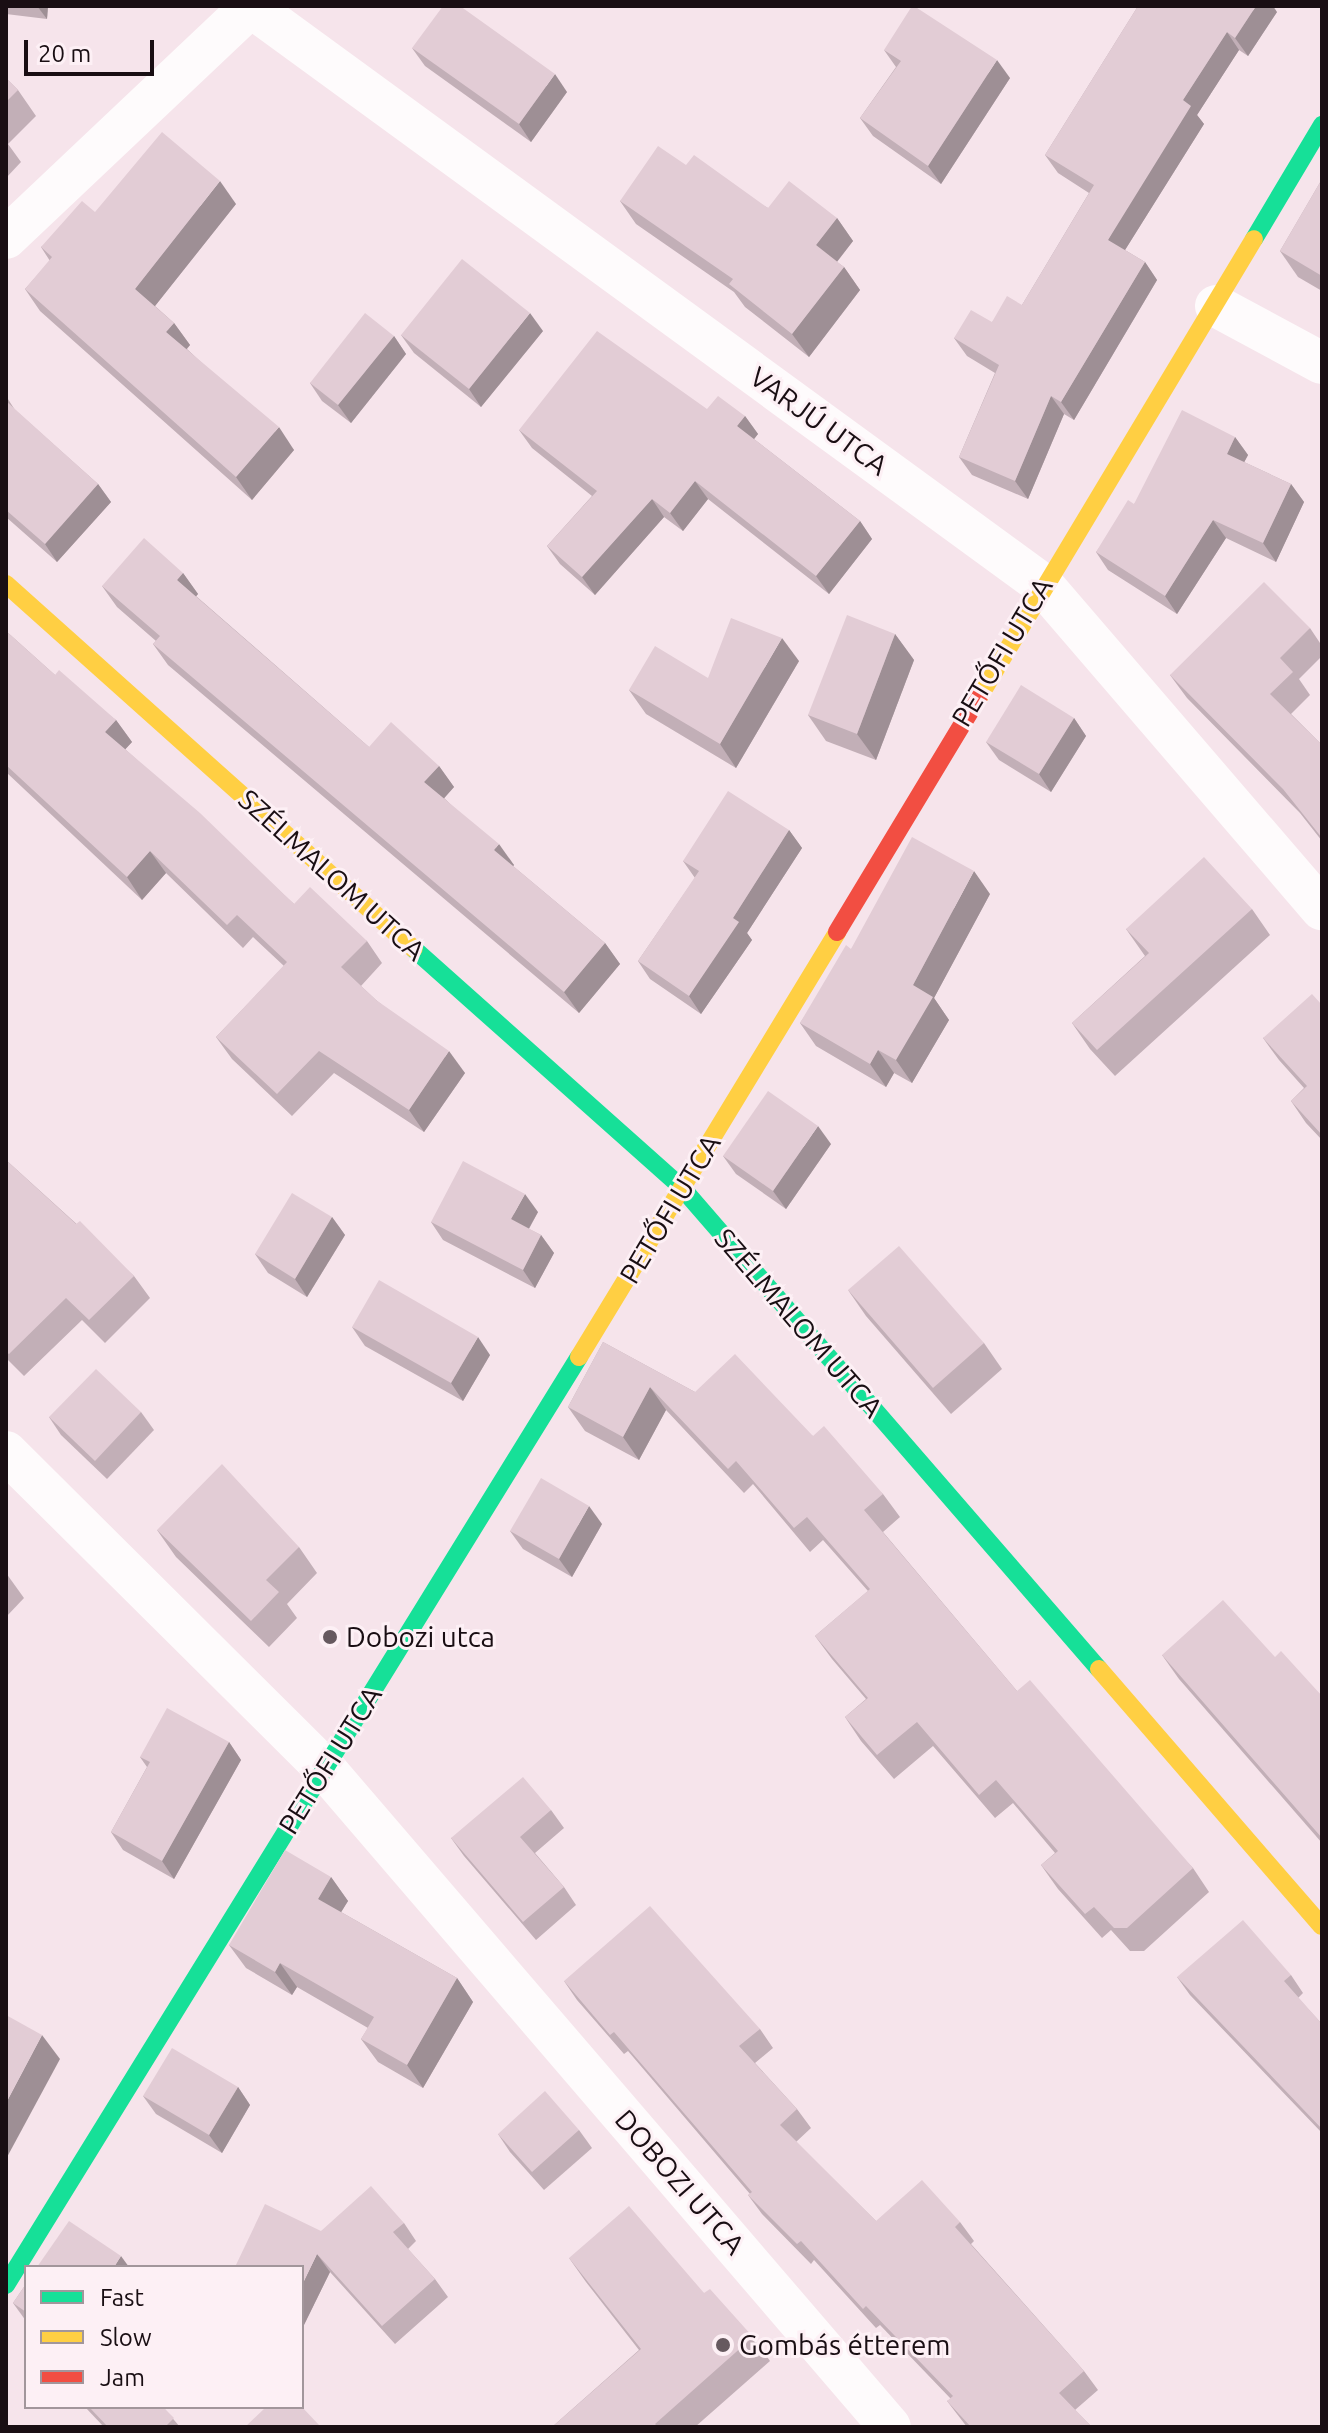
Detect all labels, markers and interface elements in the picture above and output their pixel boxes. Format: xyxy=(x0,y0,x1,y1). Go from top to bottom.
scale bar xyxy=(28,24,158,74)
text: 20 m xyxy=(38,40,91,67)
street label: VARJÚ UTCA xyxy=(744,360,894,482)
street label: PETŐFI UTCA xyxy=(944,571,1060,733)
street label: SZÉLMALOM UTCA xyxy=(232,783,432,967)
street label: PETŐFI UTCA xyxy=(612,1128,728,1290)
street label: SZÉLMALOM UTCA xyxy=(708,1222,890,1424)
place label: Dobozi utca xyxy=(346,1620,495,1654)
marker: Dobozi utca xyxy=(321,1628,339,1646)
street label: PETŐFI UTCA xyxy=(271,1680,389,1840)
street label: DOBOZI UTCA xyxy=(608,2103,752,2261)
legend xyxy=(24,2265,304,2409)
text: Fast xyxy=(100,2284,144,2311)
text: Slow xyxy=(100,2324,152,2351)
place label: Gombás étterem xyxy=(739,2328,951,2362)
marker: Gombás étterem xyxy=(714,2336,732,2354)
text: Jam xyxy=(100,2364,145,2391)

